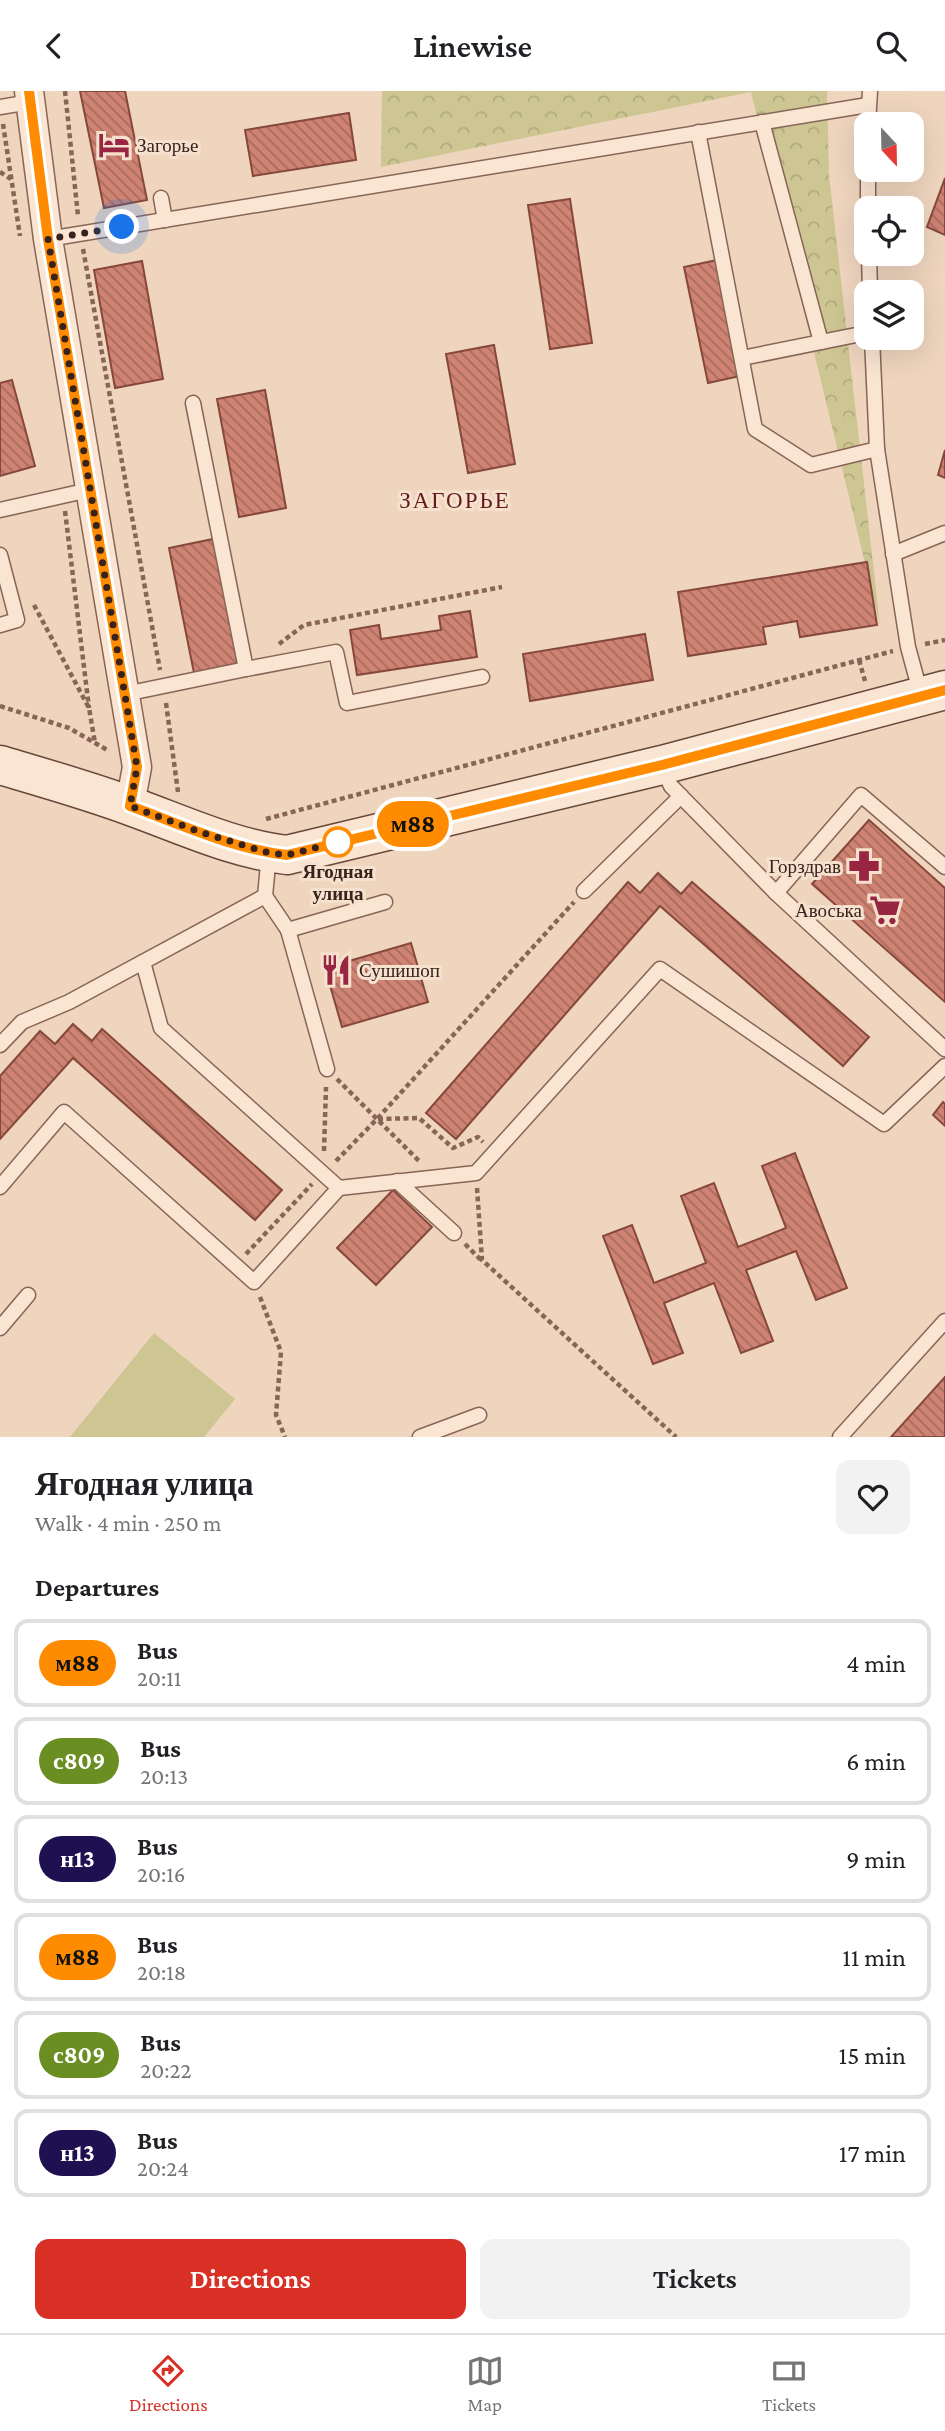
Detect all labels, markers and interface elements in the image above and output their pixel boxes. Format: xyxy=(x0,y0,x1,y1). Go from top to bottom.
icon: back xyxy=(35,27,73,65)
icon: search xyxy=(872,27,910,65)
text: Linewise xyxy=(413,28,532,64)
north arrow xyxy=(854,112,924,182)
map controls xyxy=(854,112,924,350)
hotel icon: Загорье xyxy=(97,128,131,162)
place label: Загорье xyxy=(137,135,198,156)
button: locate xyxy=(854,196,924,266)
your location xyxy=(104,209,139,244)
button: layers xyxy=(854,280,924,350)
district label: ЗАГОРЬЕ xyxy=(399,487,511,513)
line badge: м88 xyxy=(373,801,453,847)
text: м88 xyxy=(391,810,435,837)
marker: Ягодная улица xyxy=(323,827,353,857)
pharmacy icon: Горздрав xyxy=(847,849,881,883)
place label: Горздрав xyxy=(769,856,841,877)
place label: Ягодная улица xyxy=(302,861,374,904)
supermarket icon: Авоська xyxy=(868,893,902,927)
place label: Авоська xyxy=(795,900,863,921)
restaurant icon: Сушишоп xyxy=(319,953,353,987)
place label: Сушишоп xyxy=(359,960,440,981)
button: heart xyxy=(836,1460,910,1534)
text: Ягодная улица xyxy=(35,1465,254,1502)
text: Walk · 4 min · 250 m xyxy=(35,1510,222,1536)
text: Departures xyxy=(35,1573,159,1602)
text: Bus xyxy=(137,1636,178,1665)
text: м88 xyxy=(55,1649,100,1676)
text: 4 min xyxy=(846,1649,906,1678)
text: 20:11 xyxy=(137,1665,182,1691)
text: Bus xyxy=(140,1734,181,1763)
text: с809 xyxy=(53,1747,105,1774)
text: 6 min xyxy=(846,1747,906,1776)
text: 20:13 xyxy=(140,1763,188,1789)
text: Bus xyxy=(137,1832,178,1861)
text: н13 xyxy=(60,1845,95,1872)
text: 9 min xyxy=(846,1845,906,1874)
text: 20:16 xyxy=(137,1861,186,1887)
text: Bus xyxy=(137,1930,178,1959)
text: м88 xyxy=(55,1943,100,1970)
text: 11 min xyxy=(842,1943,906,1972)
text: 20:18 xyxy=(137,1959,186,1985)
text: Bus xyxy=(140,2028,181,2057)
text: с809 xyxy=(53,2041,105,2068)
text: 15 min xyxy=(839,2041,906,2070)
text: 20:22 xyxy=(140,2057,191,2083)
text: Bus xyxy=(137,2126,178,2155)
text: н13 xyxy=(60,2139,95,2166)
text: 17 min xyxy=(839,2139,906,2168)
text: 20:24 xyxy=(137,2155,189,2181)
button: Directions xyxy=(35,2239,466,2319)
button: Tickets xyxy=(480,2239,910,2319)
tab: Directions xyxy=(129,2352,208,2415)
tab: Map xyxy=(466,2352,504,2415)
tab: Tickets xyxy=(762,2352,816,2415)

